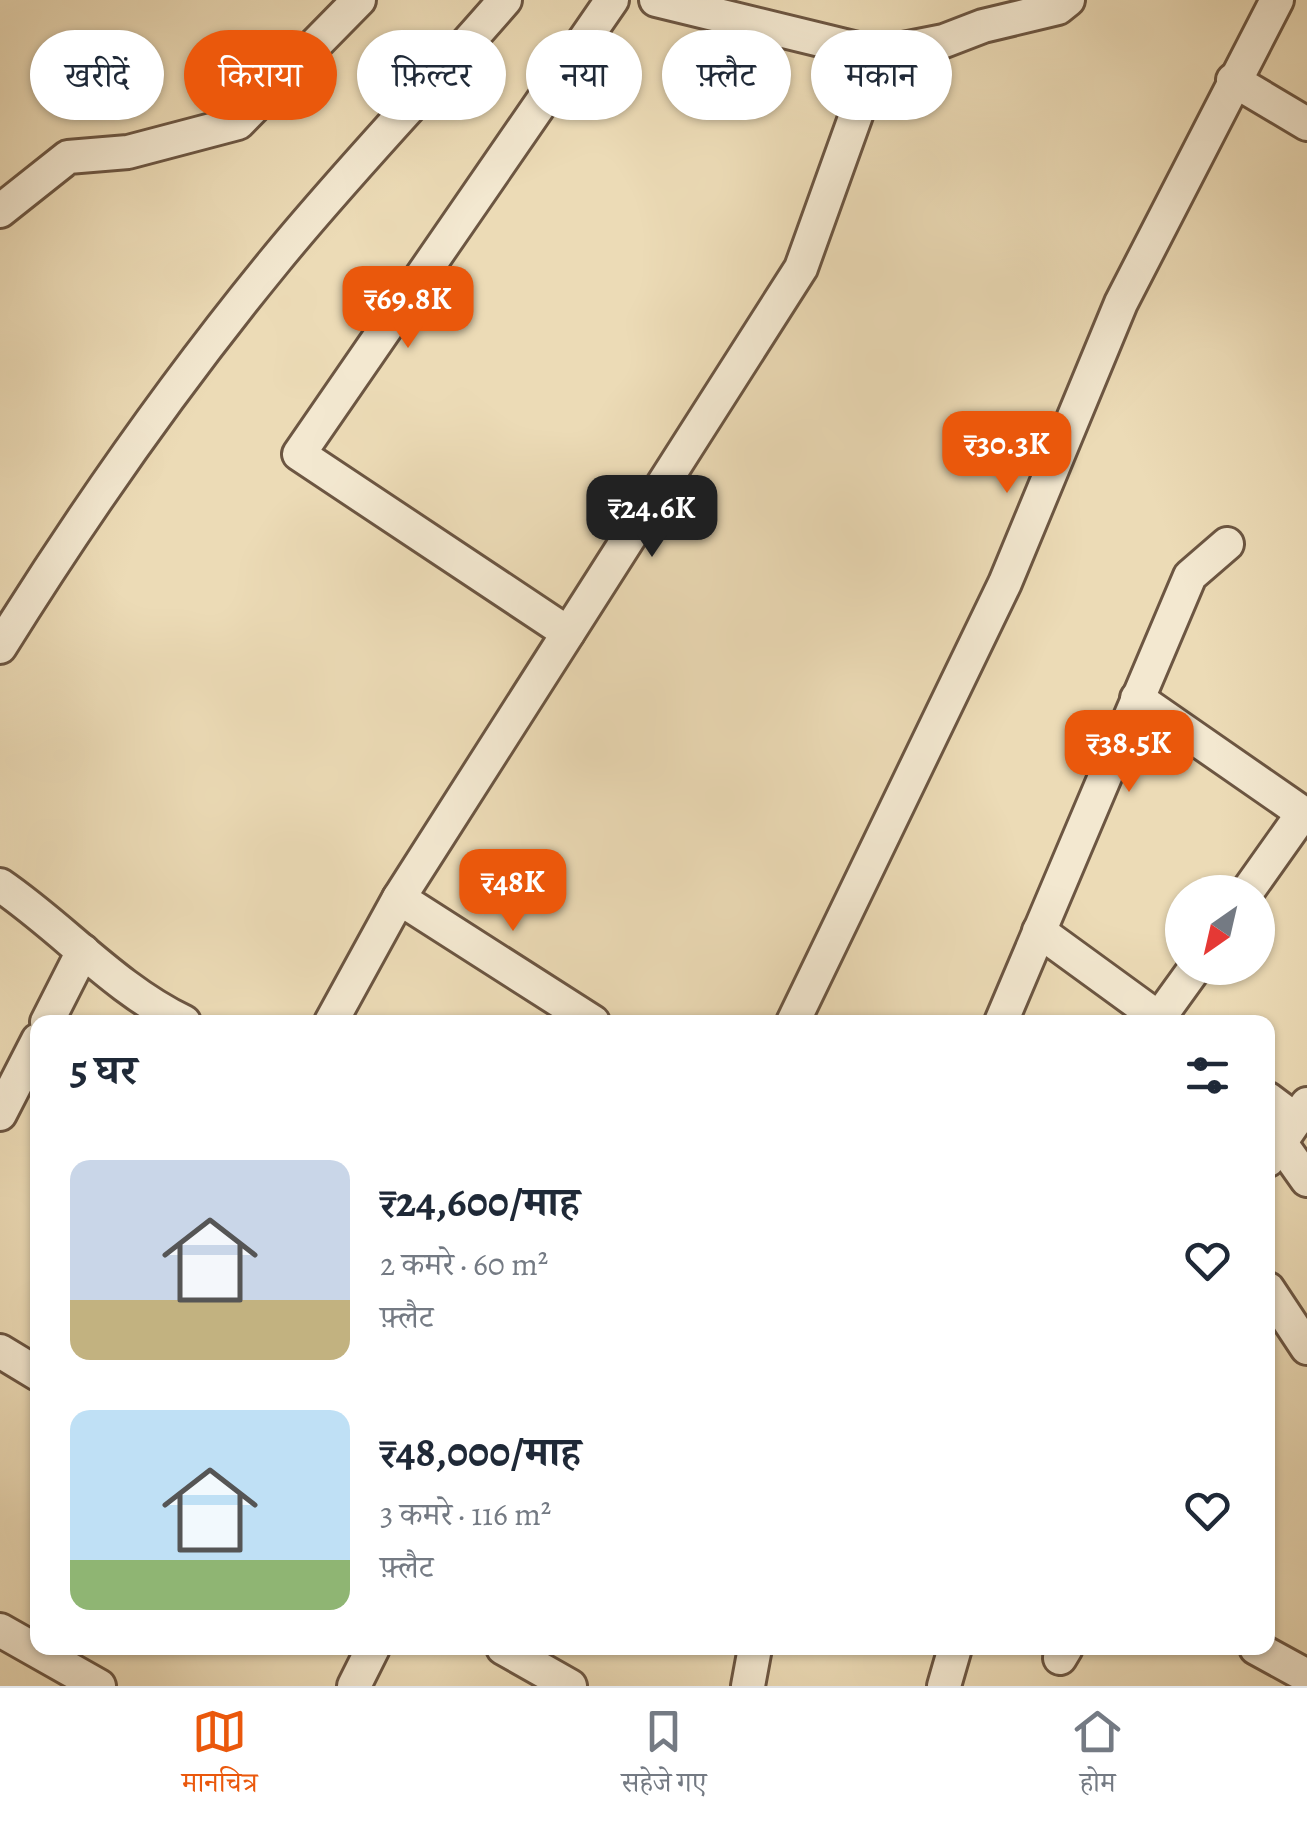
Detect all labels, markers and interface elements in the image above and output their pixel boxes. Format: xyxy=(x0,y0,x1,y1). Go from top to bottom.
chip: खरीदें xyxy=(30,30,164,120)
chip: किराया xyxy=(184,30,337,120)
chip: फ़िल्टर xyxy=(357,30,506,120)
chip: नया xyxy=(526,30,642,120)
chip: फ़्लैट xyxy=(662,30,791,120)
chip: मकान xyxy=(811,30,952,120)
pin: ₹69.8K xyxy=(327,266,489,351)
text: ₹69.8K xyxy=(365,276,451,320)
pin: ₹30.3K xyxy=(926,411,1088,496)
text: ₹30.3K xyxy=(964,421,1050,465)
pin: ₹24.6K xyxy=(571,475,733,560)
text: ₹24.6K xyxy=(608,485,696,529)
pin: ₹38.5K xyxy=(1048,710,1210,795)
text: ₹38.5K xyxy=(1087,720,1171,764)
pin: ₹48K xyxy=(454,849,572,934)
text: ₹48K xyxy=(481,859,545,903)
north arrow xyxy=(1165,875,1275,985)
map controls xyxy=(1165,875,1275,985)
text: 5 घर xyxy=(70,1041,137,1098)
icon: filters xyxy=(1180,1048,1235,1103)
text: ₹24,600/माह xyxy=(380,1173,580,1230)
icon: home xyxy=(150,1200,270,1320)
icon: heart xyxy=(1180,1233,1235,1288)
text: 2 कमरे · 60 m² xyxy=(380,1242,548,1286)
text: फ़्लैट xyxy=(380,1295,433,1339)
text: ₹48,000/माह xyxy=(380,1423,581,1480)
icon: home xyxy=(150,1450,270,1570)
icon: heart xyxy=(1180,1483,1235,1538)
text: 3 कमरे · 116 m² xyxy=(380,1492,551,1536)
text: फ़्लैट xyxy=(380,1545,433,1589)
tab: मानचित्र xyxy=(182,1704,258,1810)
tab: सहेजे गए xyxy=(621,1704,707,1810)
tab: होम xyxy=(1070,1704,1125,1810)

